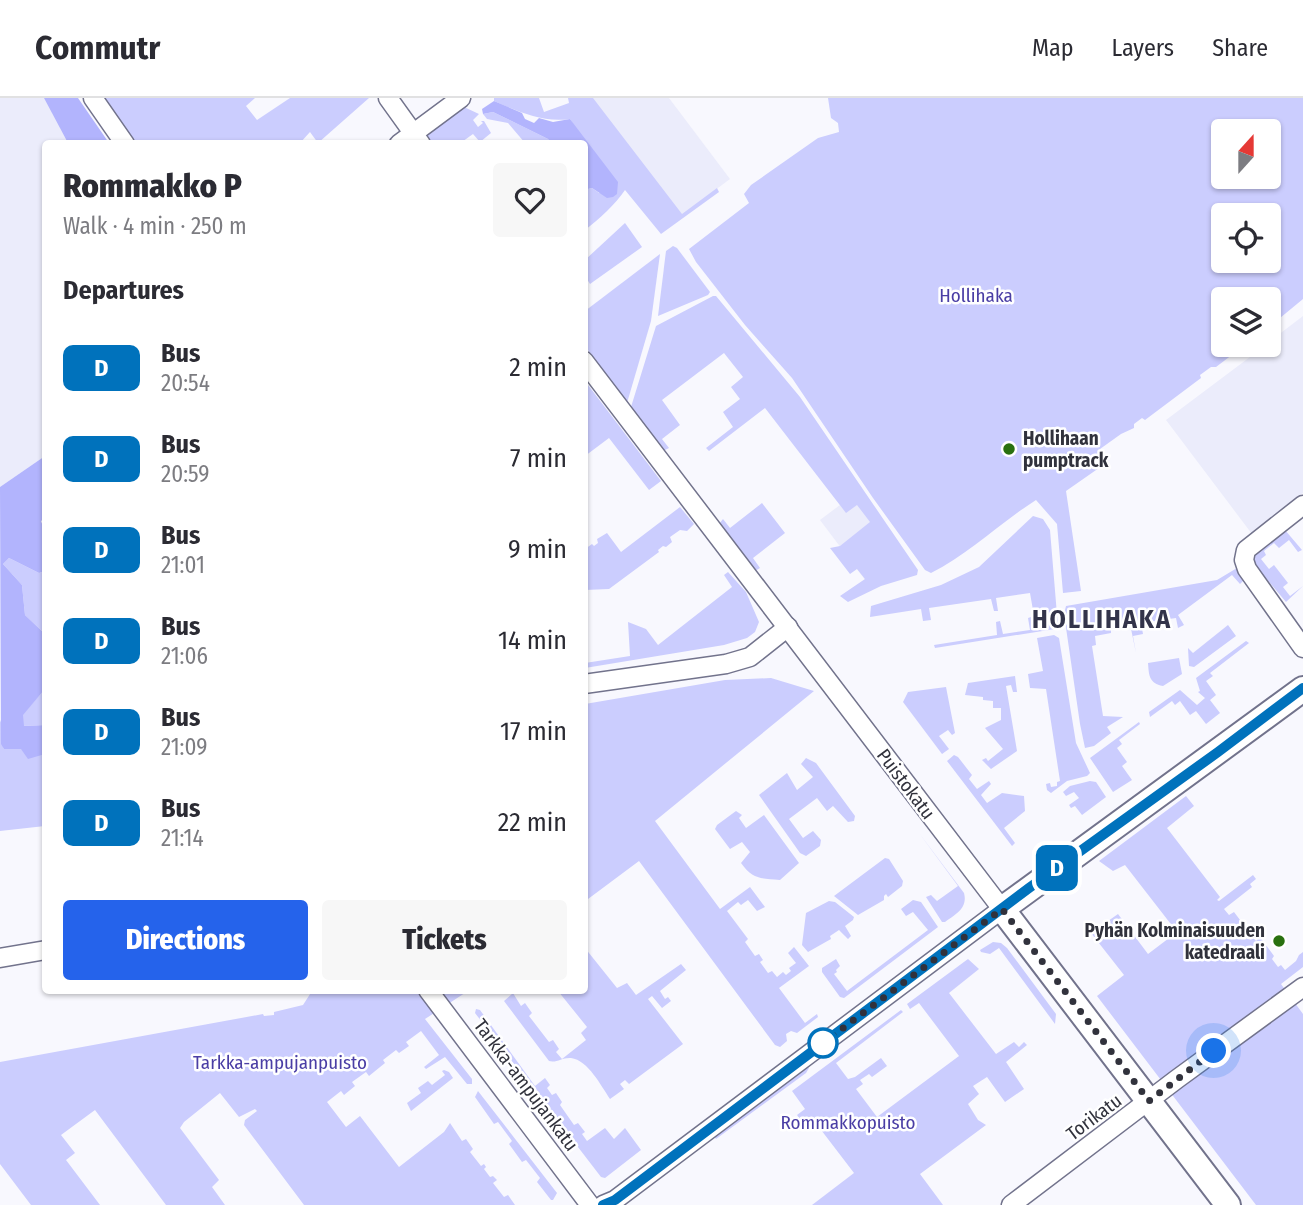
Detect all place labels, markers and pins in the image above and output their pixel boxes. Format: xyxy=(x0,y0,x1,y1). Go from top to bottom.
place label: Hollihaan pumptrack xyxy=(1023,427,1109,472)
marker: Hollihaan pumptrack xyxy=(1001,441,1017,457)
place label: Pyhän Kolminaisuuden katedraali xyxy=(1085,919,1265,964)
marker: Pyhän Kolminaisuuden katedraali xyxy=(1271,933,1287,949)
unlabelled marker xyxy=(808,1028,838,1058)

